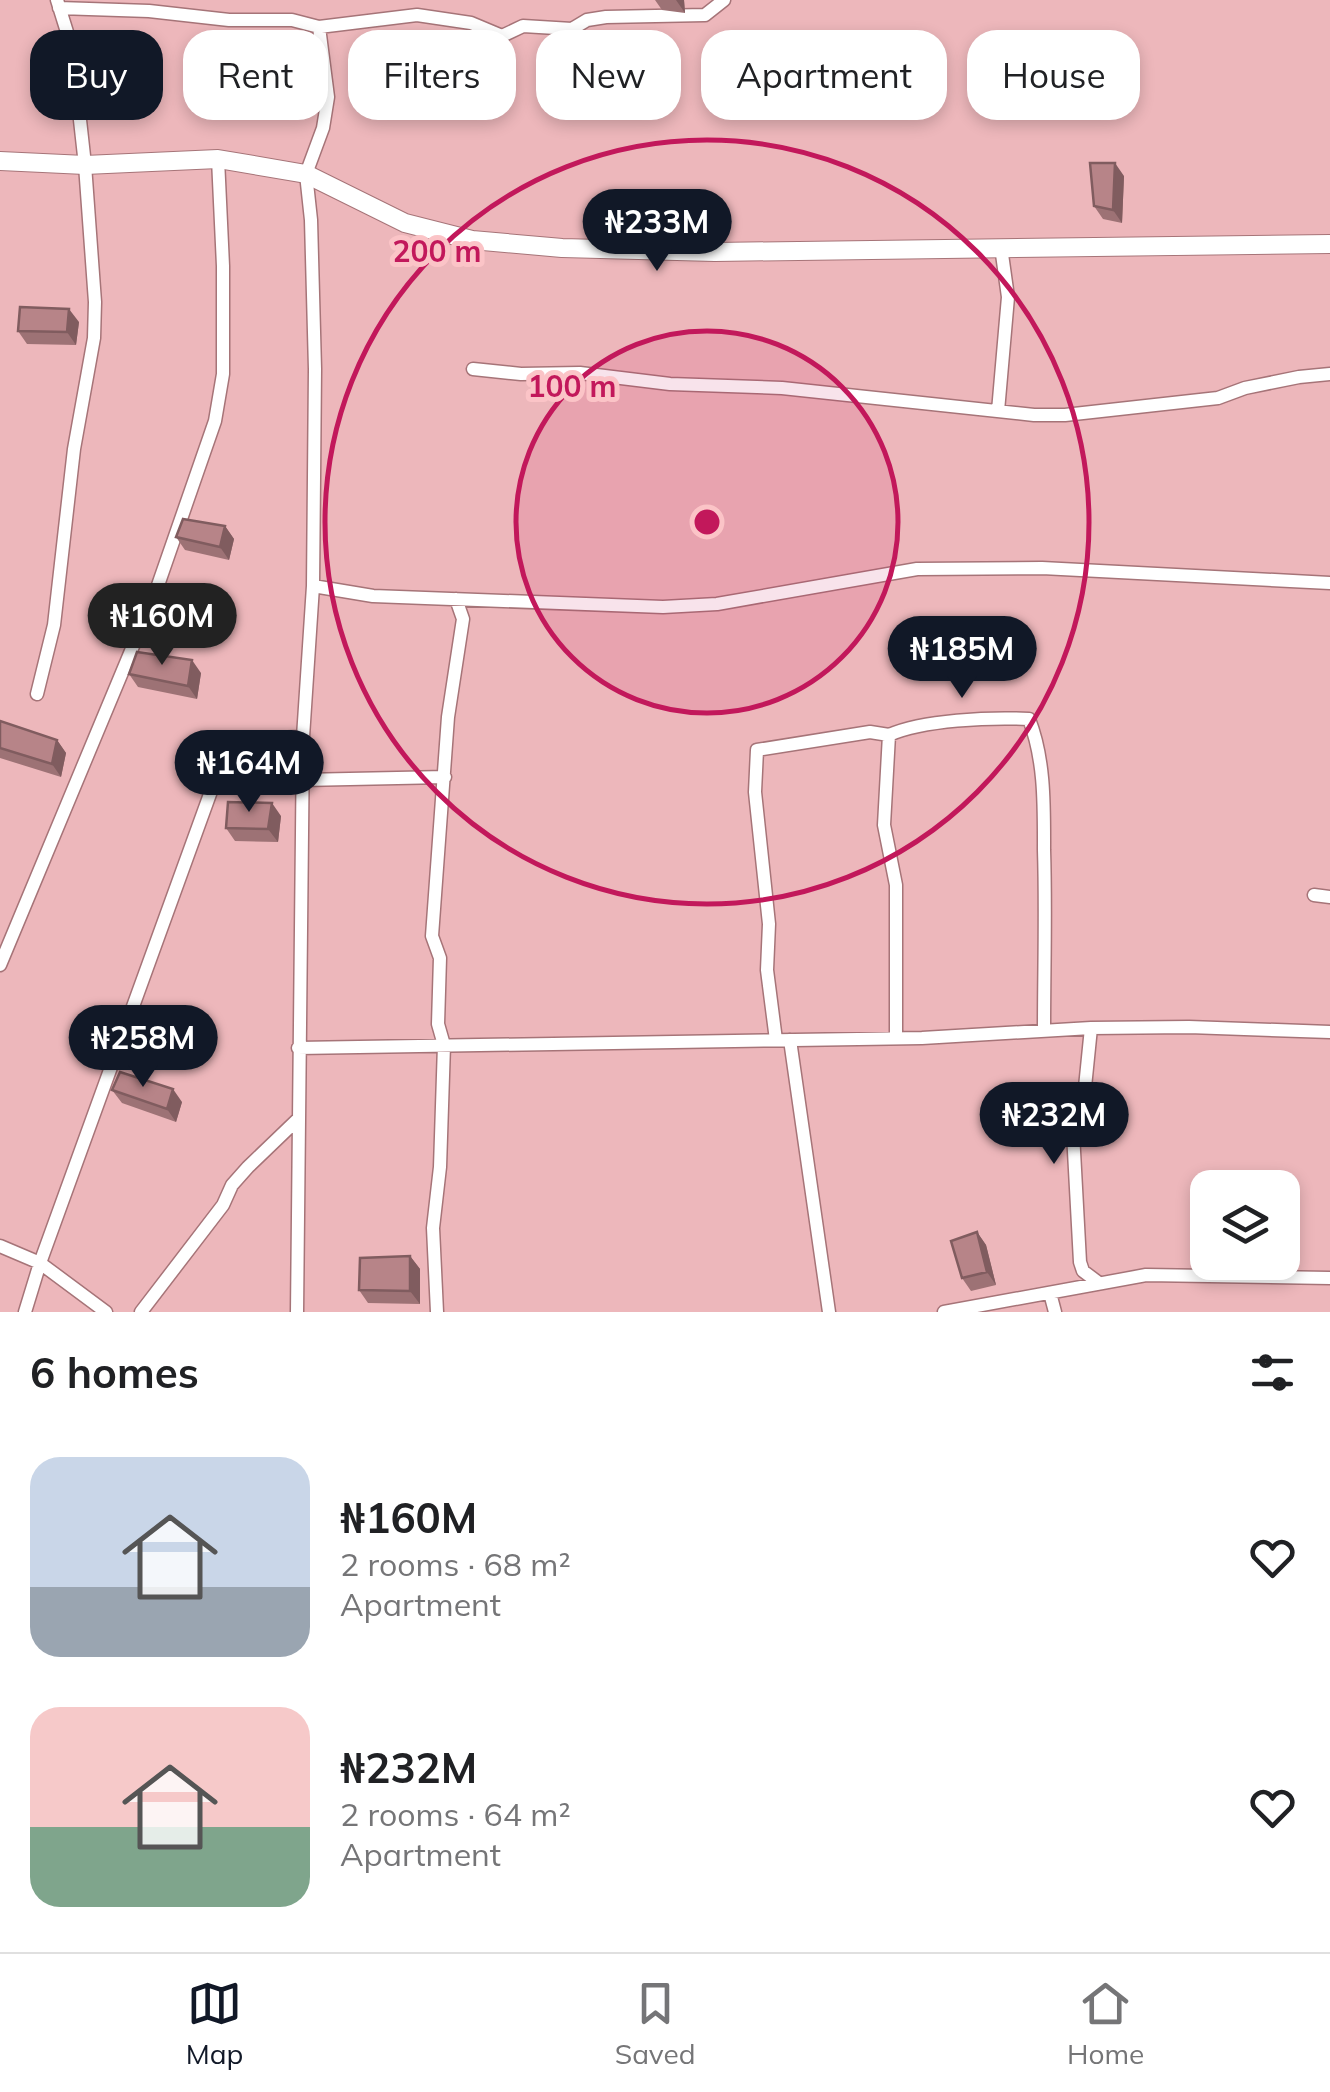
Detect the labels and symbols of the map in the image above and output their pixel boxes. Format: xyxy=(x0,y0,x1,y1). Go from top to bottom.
pin: ₦233M xyxy=(587,189,727,274)
text: 200 m xyxy=(392,232,482,270)
text: 100 m xyxy=(527,367,617,405)
centre of rings xyxy=(689,504,725,540)
pin: ₦160M xyxy=(92,583,232,668)
pin: ₦185M xyxy=(892,616,1032,701)
pin: ₦164M xyxy=(179,730,319,815)
pin: ₦258M xyxy=(73,1005,213,1090)
pin: ₦232M xyxy=(984,1082,1124,1167)

